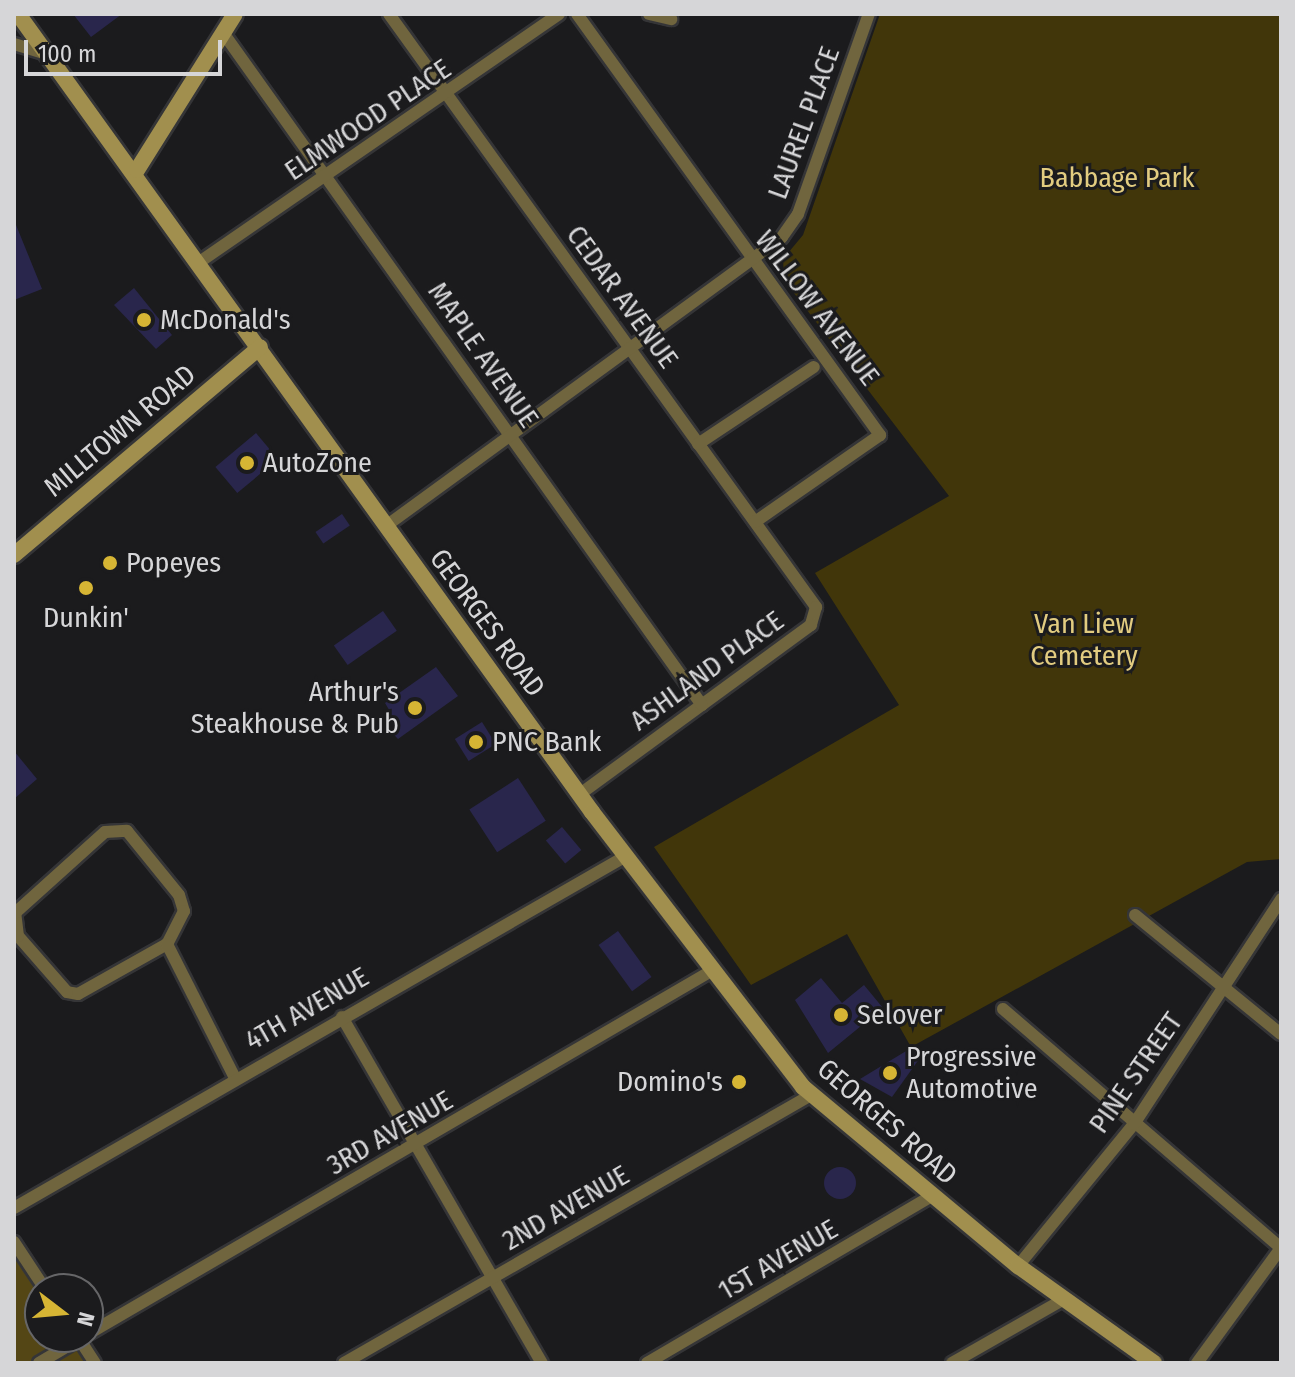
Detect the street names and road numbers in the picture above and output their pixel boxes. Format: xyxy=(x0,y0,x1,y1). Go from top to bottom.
street label: LAUREL PLACE xyxy=(761,42,847,204)
street label: ELMWOOD PLACE xyxy=(279,52,457,188)
street label: CEDAR AVENUE xyxy=(559,219,685,375)
street label: WILLOW AVENUE xyxy=(748,224,886,392)
street label: MAPLE AVENUE xyxy=(421,276,545,434)
street label: MILLTOWN ROAD xyxy=(38,358,202,504)
street label: GEORGES ROAD xyxy=(422,543,552,703)
street label: ASHLAND PLACE xyxy=(624,604,790,738)
street label: 4TH AVENUE xyxy=(239,960,375,1058)
street label: PINE STREET xyxy=(1082,1006,1190,1140)
street label: GEORGES ROAD xyxy=(810,1052,964,1192)
street label: 3RD AVENUE xyxy=(321,1084,459,1182)
street label: 2ND AVENUE xyxy=(497,1158,635,1258)
street label: 1ST AVENUE xyxy=(712,1212,844,1308)

